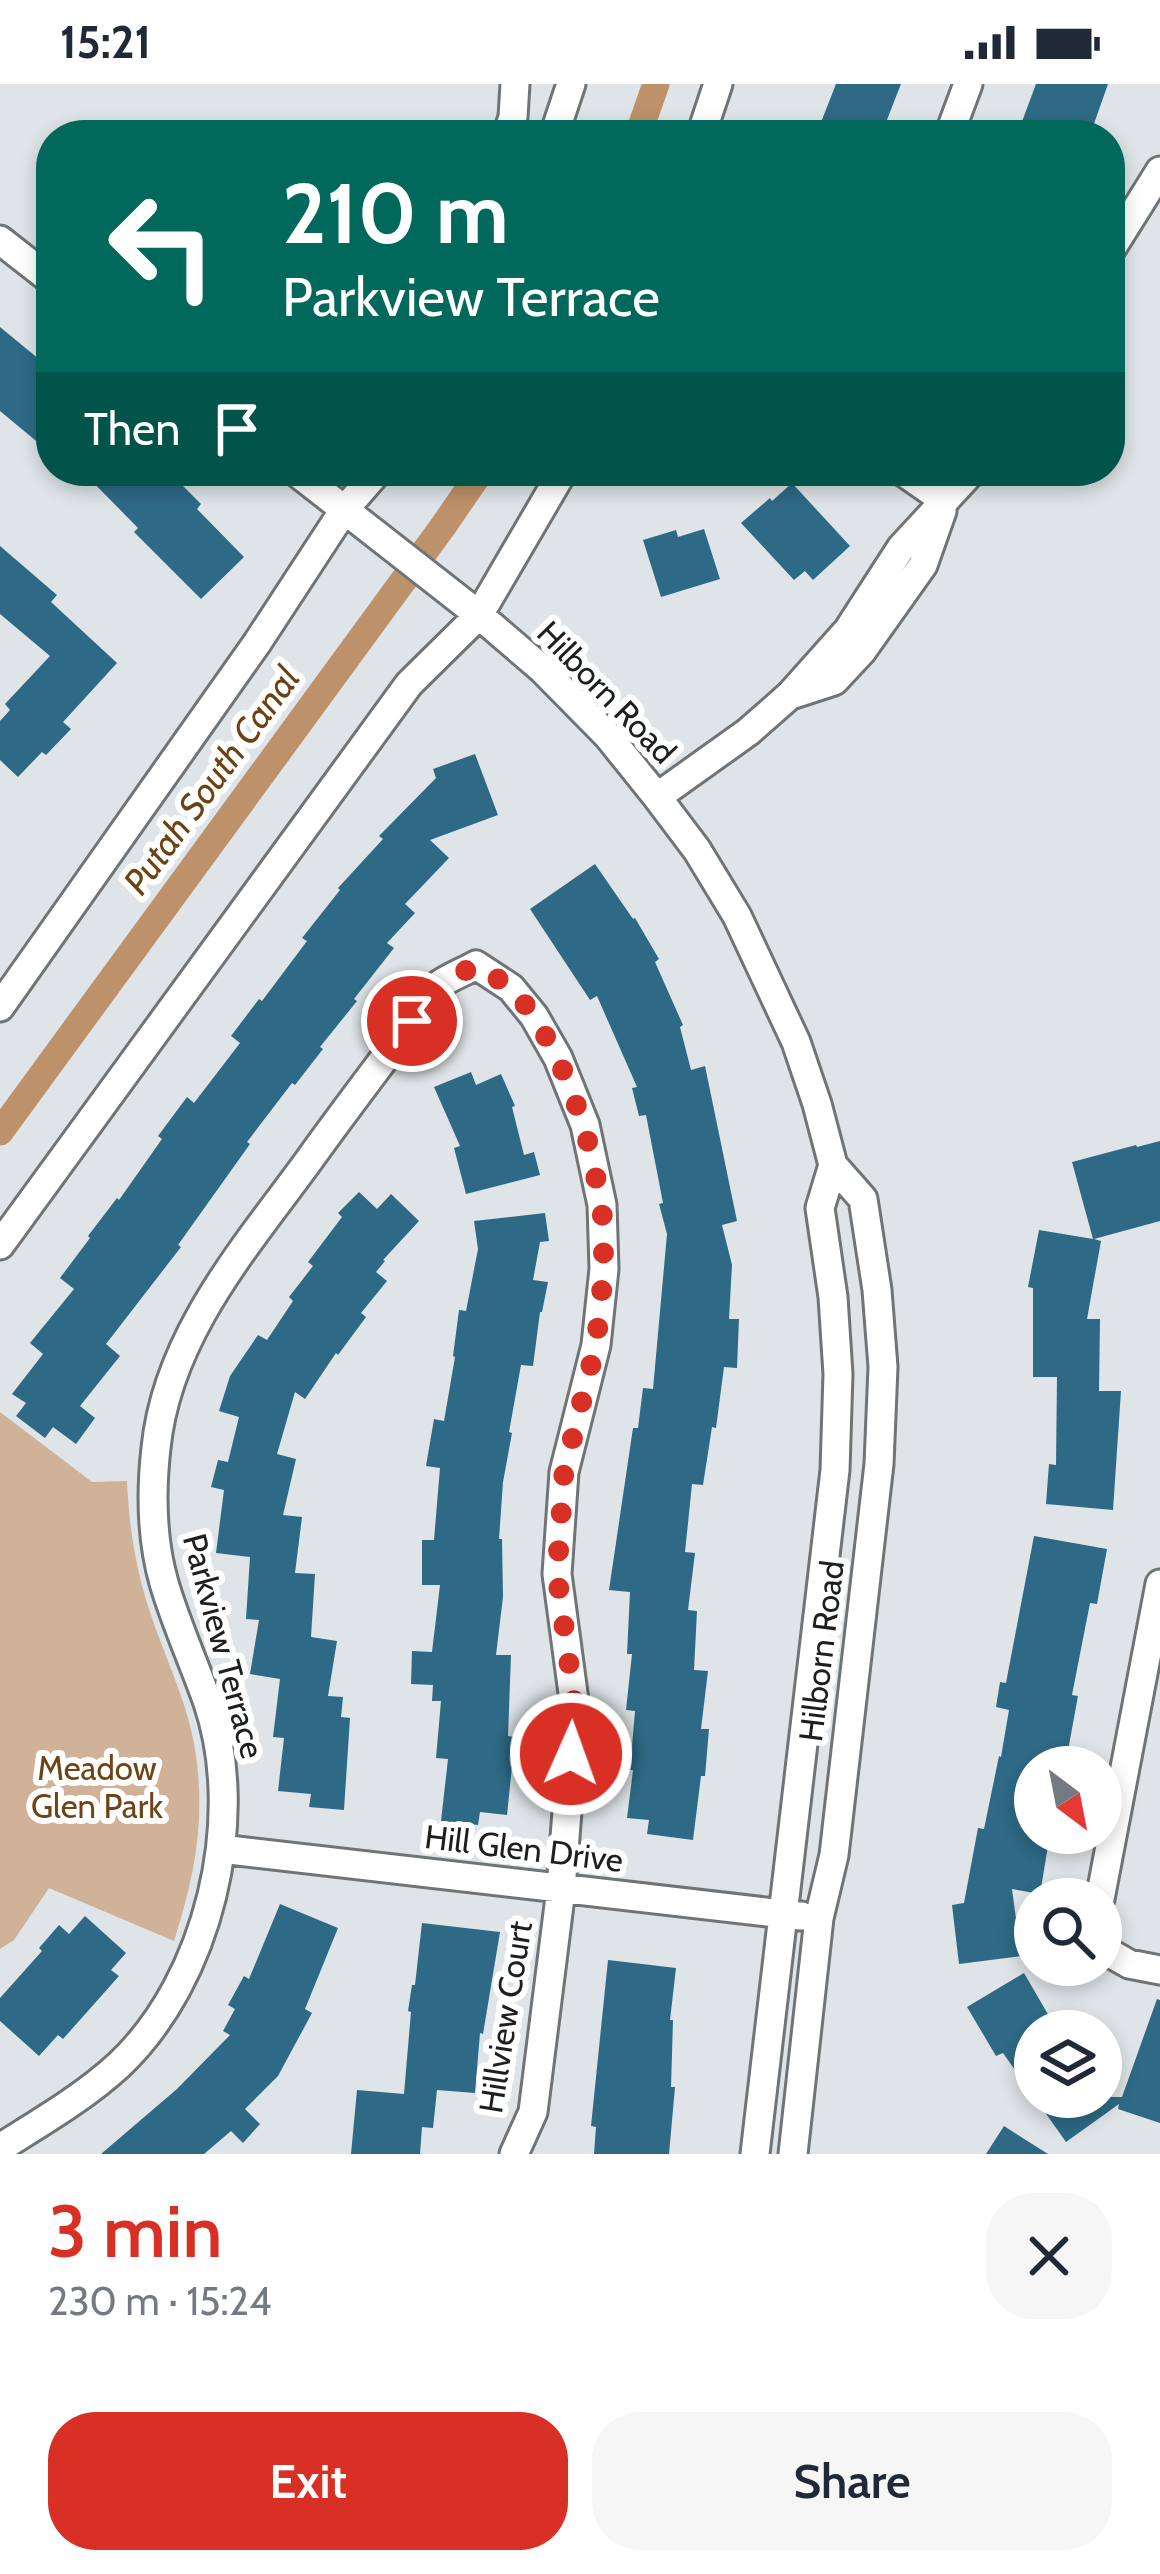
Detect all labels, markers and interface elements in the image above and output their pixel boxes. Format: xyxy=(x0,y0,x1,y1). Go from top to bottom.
text: 15:21 xyxy=(60,15,151,69)
text: 210 m xyxy=(282,162,509,264)
icon: left xyxy=(84,168,240,324)
text: Parkview Terrace xyxy=(282,264,660,330)
icon: arrive xyxy=(204,396,270,462)
text: Then xyxy=(84,402,180,456)
street label: Hilborn Road xyxy=(529,613,685,771)
water label: Putah South Canal xyxy=(114,657,309,903)
pin xyxy=(361,970,463,1072)
icon: arrive xyxy=(379,988,445,1054)
street label: Parkview Terrace xyxy=(175,1529,273,1763)
street label: Hilborn Road xyxy=(790,1558,852,1744)
position arrow xyxy=(508,1691,634,1817)
north arrow xyxy=(1014,1746,1122,1854)
map controls xyxy=(1014,1746,1122,2118)
park label: Meadow Glen Park xyxy=(31,1748,163,1826)
street label: Hill Glen Drive xyxy=(423,1816,625,1880)
button: search xyxy=(1014,1878,1122,1986)
street label: Hillview Court xyxy=(470,1918,540,2116)
button: layers xyxy=(1014,2010,1122,2118)
text: 3 min xyxy=(48,2188,222,2275)
button: close xyxy=(986,2193,1112,2319)
text: 230 m · 15:24 xyxy=(48,2277,271,2325)
button: Exit xyxy=(48,2412,568,2550)
button: Share xyxy=(592,2412,1112,2550)

